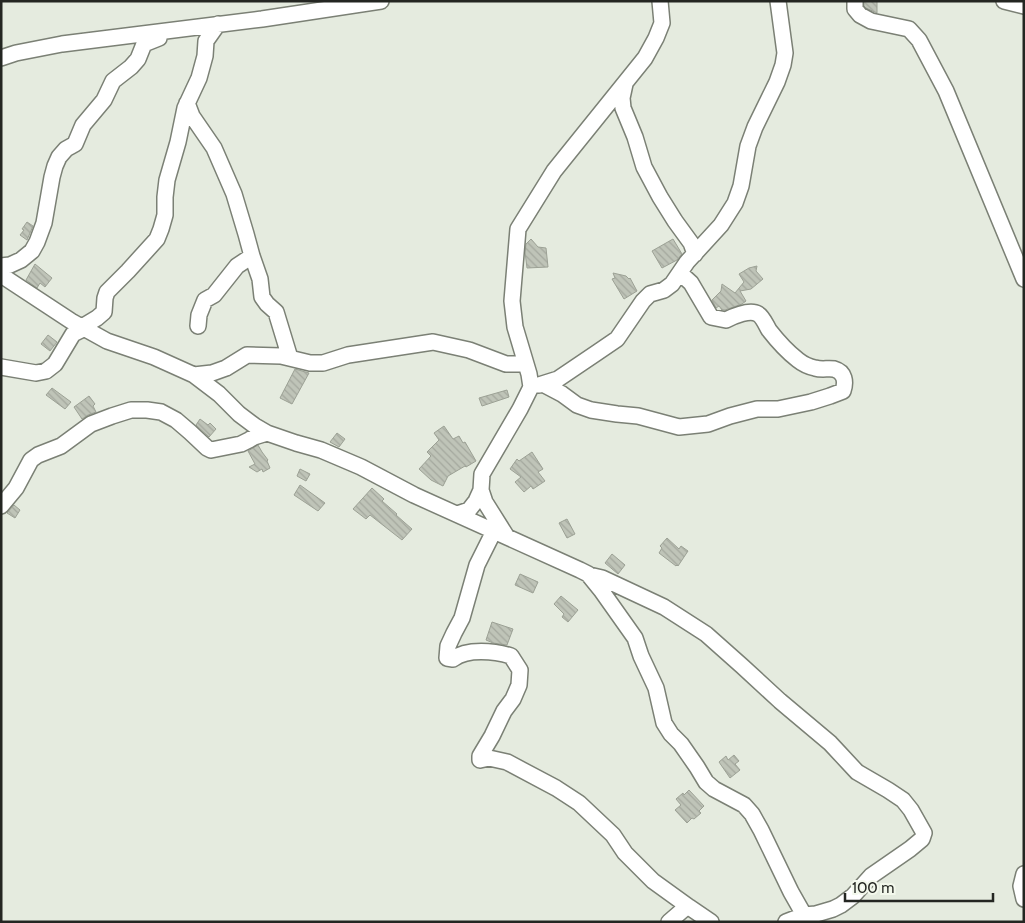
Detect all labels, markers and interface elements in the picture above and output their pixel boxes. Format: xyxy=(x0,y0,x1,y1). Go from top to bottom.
scale bar xyxy=(845,870,992,902)
text: 100 m xyxy=(852,879,894,897)

